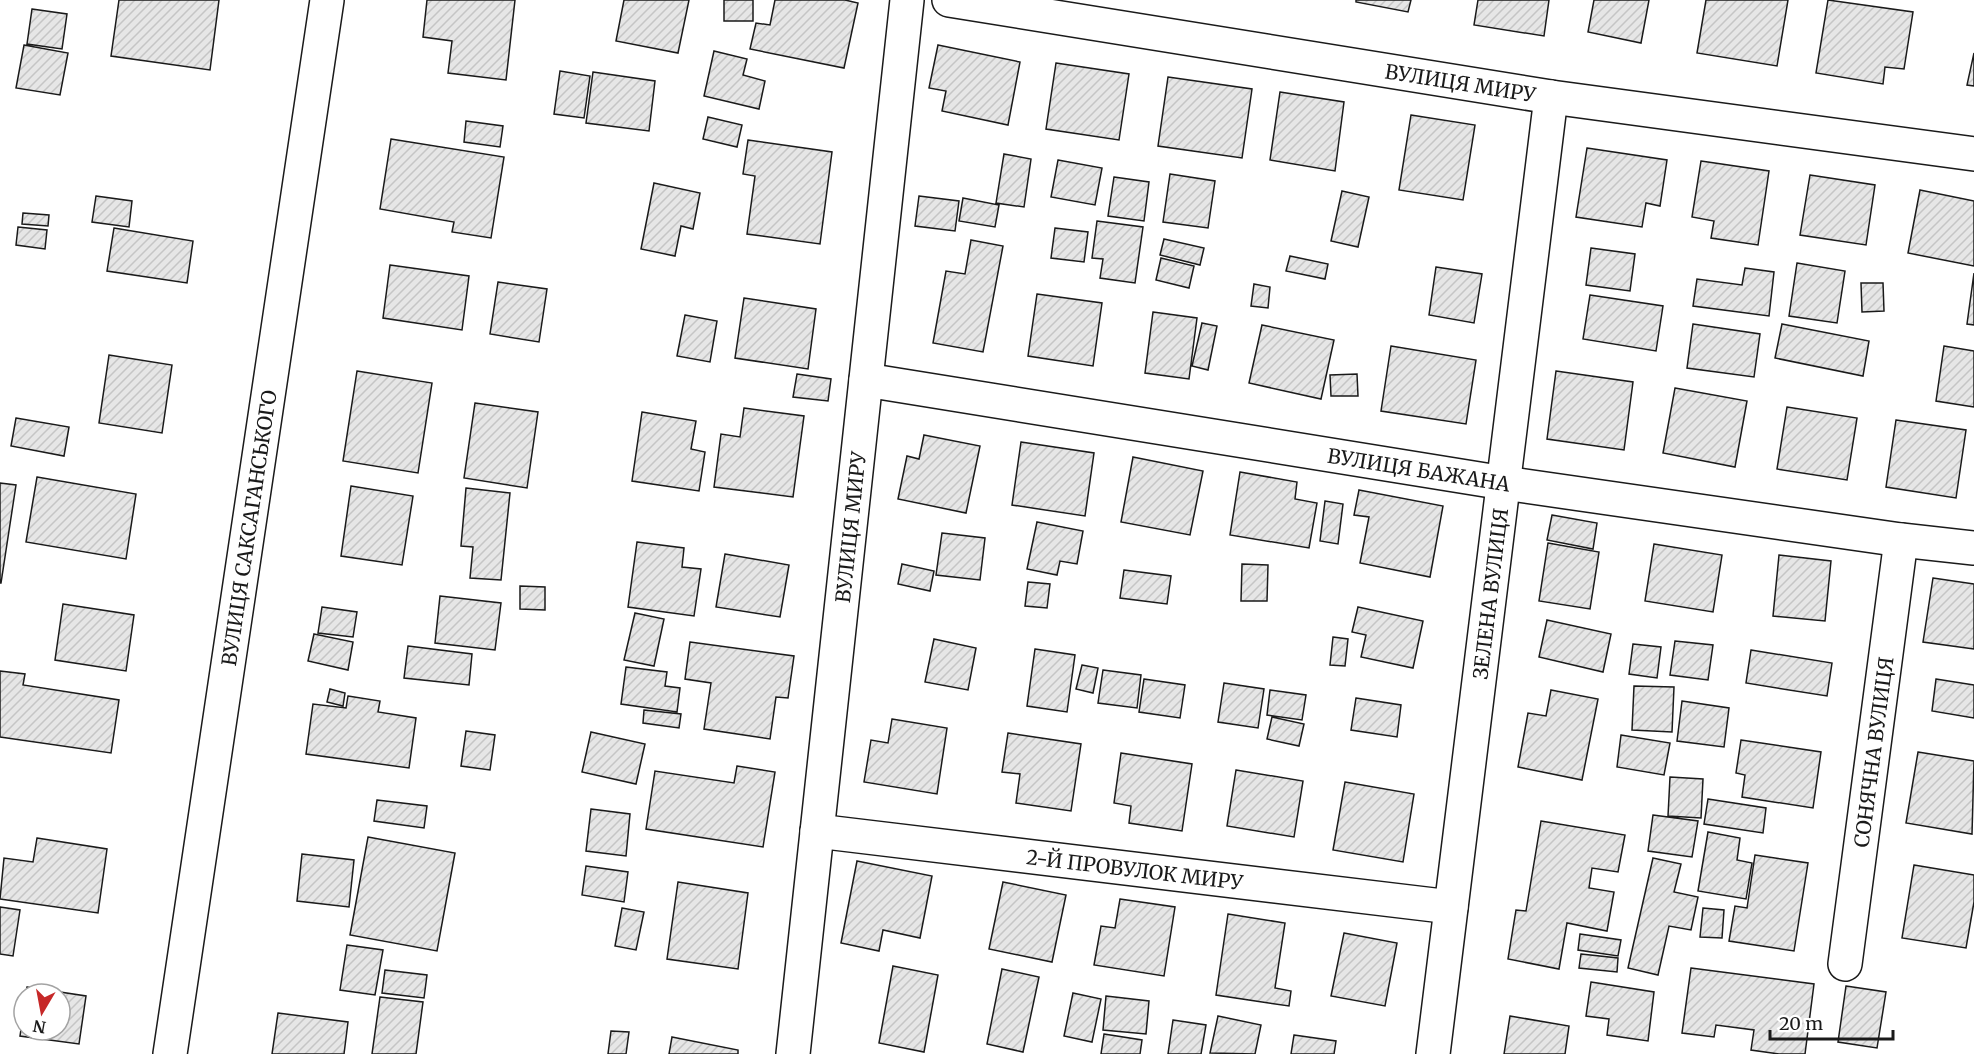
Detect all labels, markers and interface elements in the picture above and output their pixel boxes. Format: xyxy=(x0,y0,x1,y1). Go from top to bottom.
street label: ВУЛИЦЯ МИРУ xyxy=(1383,58,1538,107)
street label: ВУЛИЦЯ САКСАГАНСЬКОГО xyxy=(215,388,281,668)
street label: ВУЛИЦЯ БАЖАНА xyxy=(1326,442,1513,496)
street label: ВУЛИЦЯ МИРУ xyxy=(829,450,871,604)
street label: ЗЕЛЕНА ВУЛИЦЯ xyxy=(1467,506,1513,681)
street label: СОНЯЧНА ВУЛИЦЯ xyxy=(1848,655,1898,849)
street label: 2-Й ПРОВУЛОК МИРУ xyxy=(1025,844,1245,895)
north arrow xyxy=(12,982,72,1042)
scale bar xyxy=(1770,1003,1893,1041)
text: 20 m xyxy=(1779,1012,1823,1035)
text: N xyxy=(31,1016,47,1038)

